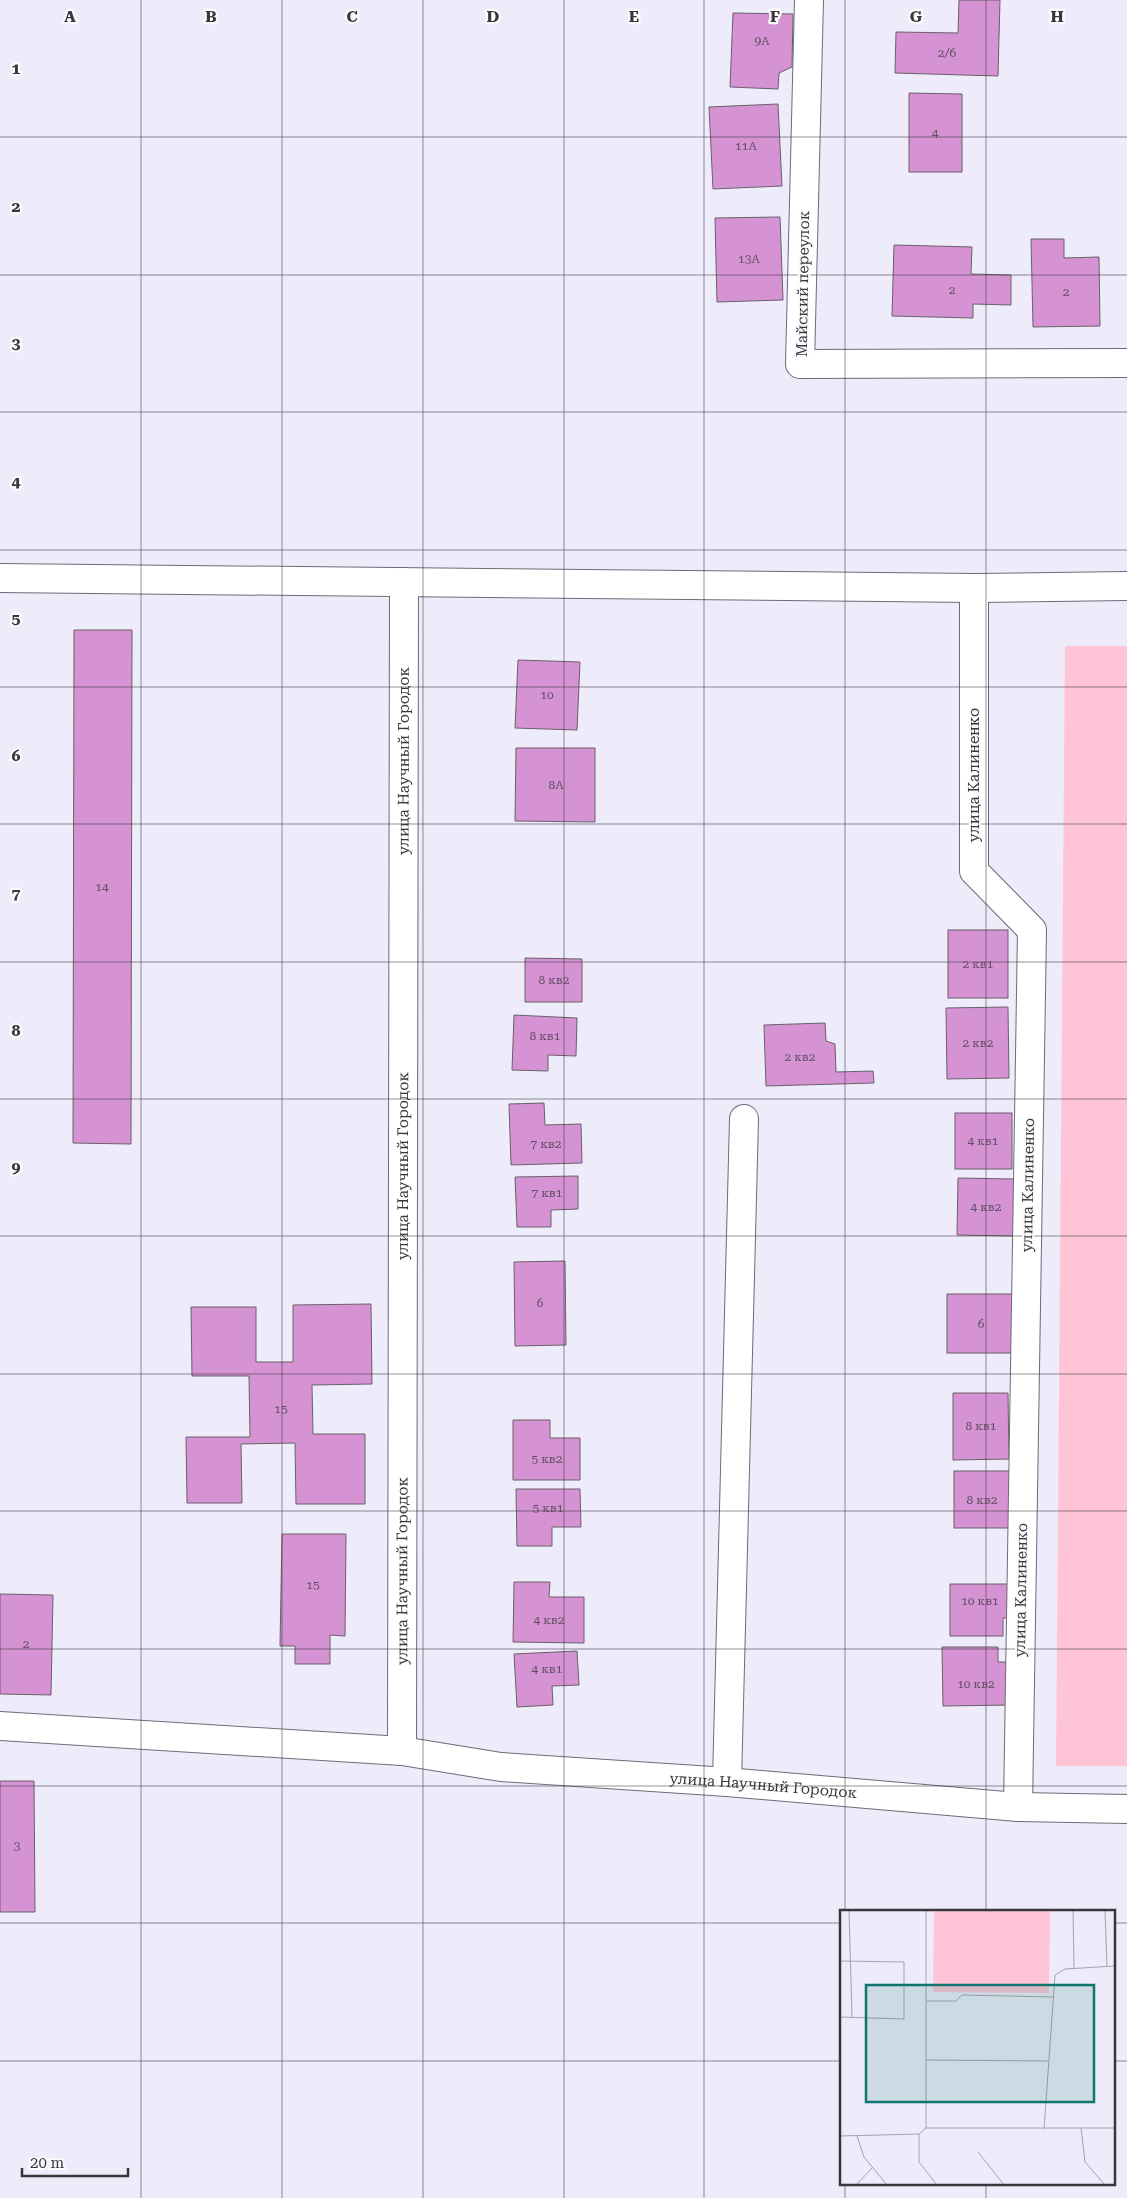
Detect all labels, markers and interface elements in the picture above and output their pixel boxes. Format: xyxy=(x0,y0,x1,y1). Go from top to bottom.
text: A xyxy=(64,7,76,26)
text: B xyxy=(205,7,217,26)
text: C xyxy=(346,7,358,26)
text: D xyxy=(487,7,500,26)
text: E xyxy=(629,7,639,26)
text: F xyxy=(770,7,780,26)
text: G xyxy=(910,7,923,26)
text: H xyxy=(1050,7,1064,26)
house number: 9А xyxy=(754,34,770,48)
house number: 2/6 xyxy=(938,46,957,60)
text: 1 xyxy=(12,59,21,78)
house number: 4 xyxy=(932,126,939,140)
house number: 11А xyxy=(735,139,758,153)
text: 2 xyxy=(12,197,21,216)
street label: Майский переулок xyxy=(793,210,813,357)
house number: 13А xyxy=(738,252,761,266)
house number: 2 xyxy=(949,283,956,297)
house number: 2 xyxy=(1063,285,1070,299)
text: 3 xyxy=(12,334,21,353)
text: 4 xyxy=(12,472,21,491)
text: 5 xyxy=(12,609,21,628)
street label: улица Научный Городок xyxy=(395,666,413,855)
house number: 10 xyxy=(540,688,554,702)
street label: улица Калиненко xyxy=(965,708,983,842)
text: 6 xyxy=(12,746,21,765)
house number: 8А xyxy=(548,778,564,792)
house number: 14 xyxy=(95,880,109,894)
text: 7 xyxy=(12,884,21,903)
house number: 2 кв1 xyxy=(963,957,994,971)
house number: 8 кв2 xyxy=(539,973,570,987)
text: 8 xyxy=(12,1021,21,1040)
house number: 8 кв1 xyxy=(530,1029,561,1043)
house number: 2 кв2 xyxy=(963,1036,994,1050)
house number: 2 кв2 xyxy=(785,1050,816,1064)
street label: улица Научный Городок xyxy=(394,1071,412,1260)
street label: улица Калиненко xyxy=(1018,1118,1038,1252)
house number: 4 кв1 xyxy=(968,1134,999,1148)
house number: 7 кв2 xyxy=(531,1137,562,1151)
text: 9 xyxy=(12,1158,21,1177)
house number: 7 кв1 xyxy=(532,1186,563,1200)
house number: 4 кв2 xyxy=(971,1200,1002,1214)
house number: 6 xyxy=(537,1296,544,1310)
house number: 6 xyxy=(978,1317,985,1331)
house number: 15 xyxy=(274,1402,288,1416)
house number: 8 кв1 xyxy=(966,1419,997,1433)
house number: 5 кв2 xyxy=(532,1452,563,1466)
street label: улица Научный Городок xyxy=(393,1476,411,1665)
house number: 8 кв2 xyxy=(967,1493,998,1507)
house number: 5 кв1 xyxy=(533,1501,564,1515)
street label: улица Калиненко xyxy=(1011,1523,1031,1657)
house number: 15 xyxy=(306,1578,320,1592)
house number: 10 кв1 xyxy=(961,1594,999,1608)
house number: 4 кв2 xyxy=(534,1613,565,1627)
house number: 2 xyxy=(23,1637,30,1651)
house number: 4 кв1 xyxy=(532,1662,563,1676)
house number: 10 кв2 xyxy=(957,1677,995,1691)
street label: улица Научный Городок xyxy=(669,1769,858,1802)
house number: 3 xyxy=(14,1839,21,1853)
inset map xyxy=(840,1910,1114,2186)
scale bar xyxy=(22,2146,129,2178)
text: 20 m xyxy=(30,2154,65,2172)

